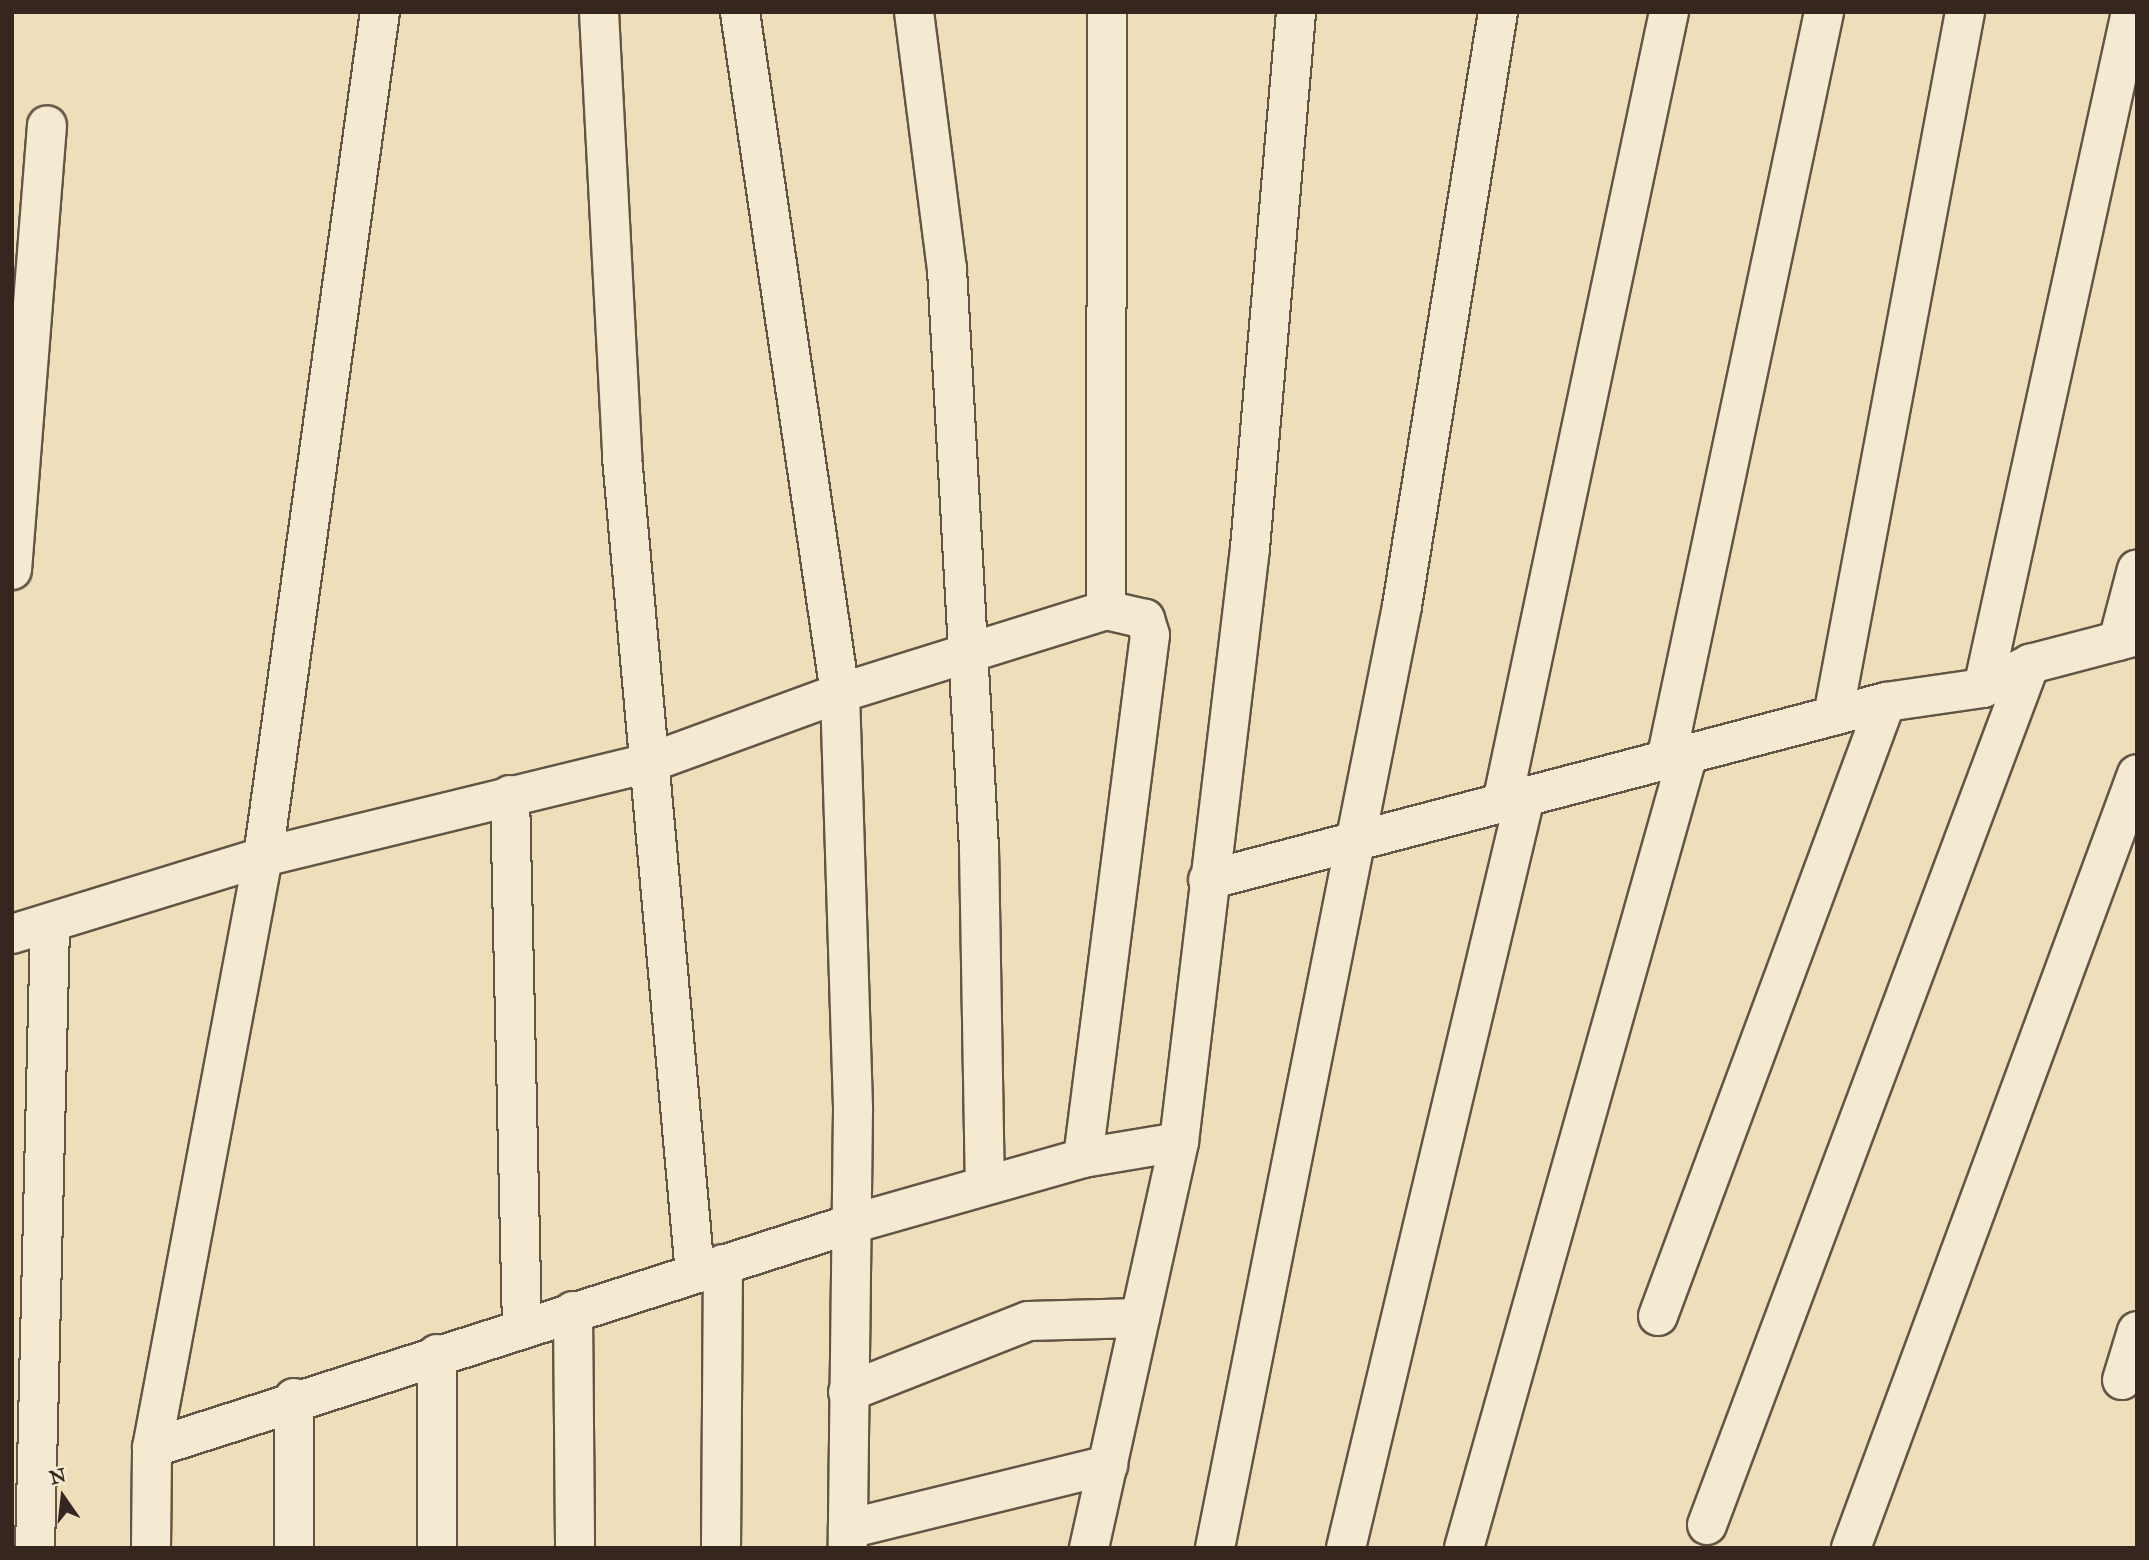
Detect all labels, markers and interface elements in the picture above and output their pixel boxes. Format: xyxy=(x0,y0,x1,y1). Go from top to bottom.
north arrow xyxy=(28,1462,98,1532)
text: N xyxy=(47,1463,68,1489)

